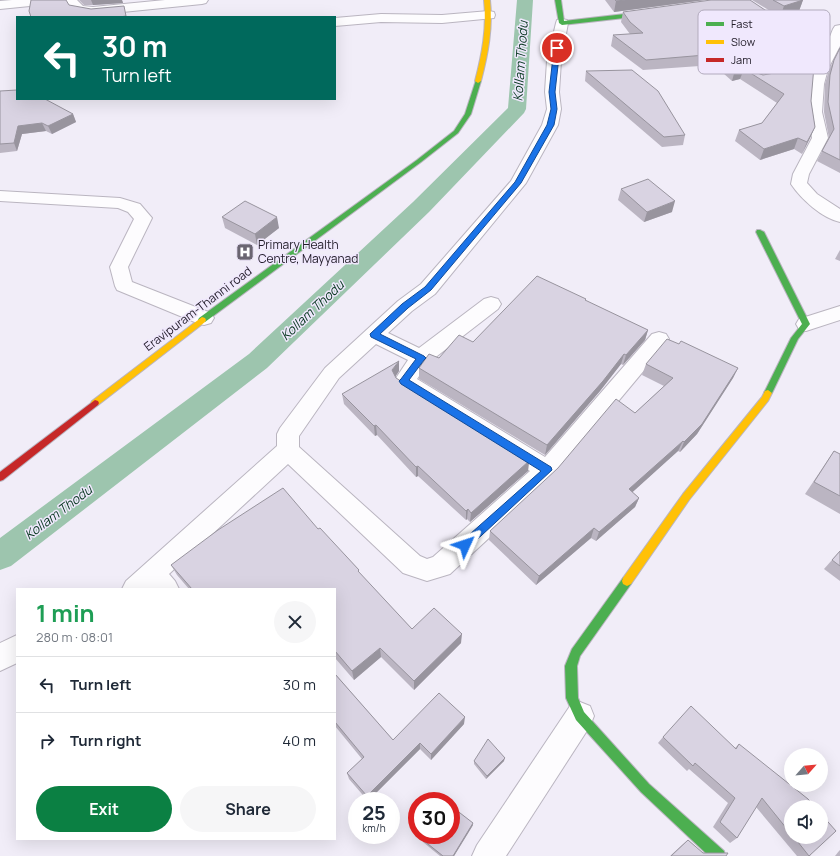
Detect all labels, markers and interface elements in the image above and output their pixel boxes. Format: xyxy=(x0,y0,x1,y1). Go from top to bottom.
legend xyxy=(698,10,830,74)
text: Fast xyxy=(731,16,753,31)
water label: Kollam Thodu xyxy=(508,19,532,102)
text: 30 m xyxy=(102,27,167,65)
pin xyxy=(540,31,574,65)
icon: left xyxy=(36,32,88,84)
text: Slow xyxy=(731,34,756,49)
icon: arrive xyxy=(546,37,568,59)
text: Jam xyxy=(731,52,752,67)
text: Turn left xyxy=(102,63,172,87)
place label: Primary Health Centre, Mayyanad xyxy=(258,236,358,267)
hospital icon: Primary Health Centre, Mayyanad xyxy=(235,242,255,262)
street label: Eravipuram-Thanni road xyxy=(140,262,255,355)
water label: Kollam Thodu xyxy=(276,275,348,344)
water label: Kollam Thodu xyxy=(20,480,97,543)
position arrow xyxy=(444,524,486,566)
text: 1 min xyxy=(36,596,95,629)
button: close xyxy=(274,601,316,643)
text: 280 m · 08:01 xyxy=(36,628,113,646)
icon: left xyxy=(36,674,58,696)
text: Turn left xyxy=(70,674,132,695)
text: 30 m xyxy=(283,674,316,695)
icon: right xyxy=(36,730,58,752)
text: Turn right xyxy=(70,730,141,751)
text: 40 m xyxy=(282,730,316,751)
north arrow xyxy=(784,748,828,792)
map controls xyxy=(784,748,828,844)
button: Exit xyxy=(36,786,172,832)
button: Share xyxy=(180,786,316,832)
speed limit sign: 30 xyxy=(408,792,460,844)
text: 25 xyxy=(362,799,386,826)
button: sound xyxy=(784,800,828,844)
text: km/h xyxy=(362,821,386,835)

